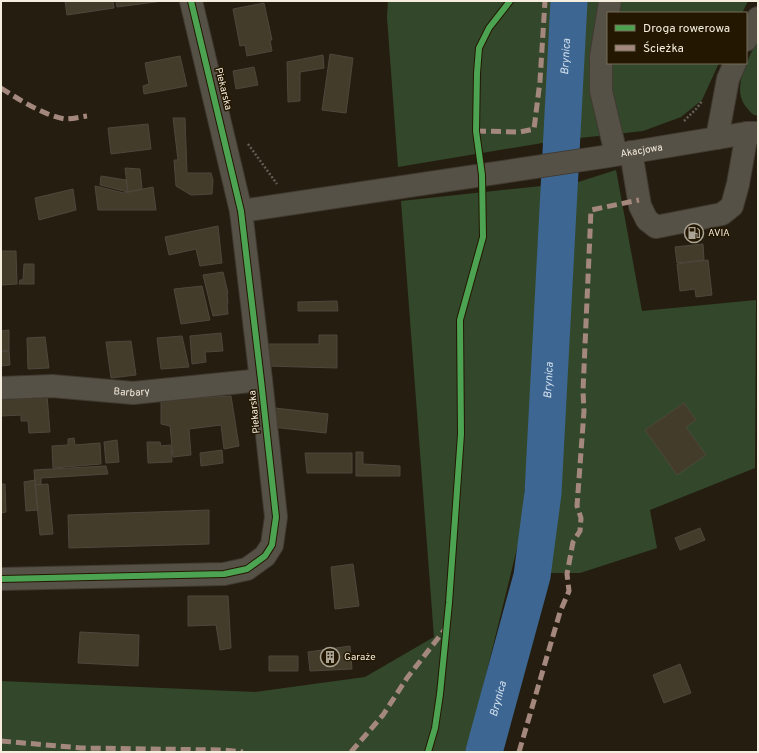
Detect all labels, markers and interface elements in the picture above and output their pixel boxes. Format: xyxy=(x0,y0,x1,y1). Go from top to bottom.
legend xyxy=(607,12,747,64)
text: Droga rowerowa xyxy=(643,21,730,37)
water label: Brynica xyxy=(558,38,574,75)
text: Ścieżka xyxy=(643,41,684,57)
street label: Piekarska xyxy=(211,66,235,112)
street label: Akacjowa xyxy=(619,141,664,161)
fuel station icon: AVIA xyxy=(683,222,705,244)
place label: AVIA xyxy=(708,227,730,240)
water label: Brynica xyxy=(541,361,557,399)
street label: Barbary xyxy=(113,385,150,400)
street label: Piekarska xyxy=(246,390,264,434)
building icon: Garaże xyxy=(319,646,341,668)
place label: Garaże xyxy=(344,651,376,664)
water label: Brynica xyxy=(487,679,510,718)

